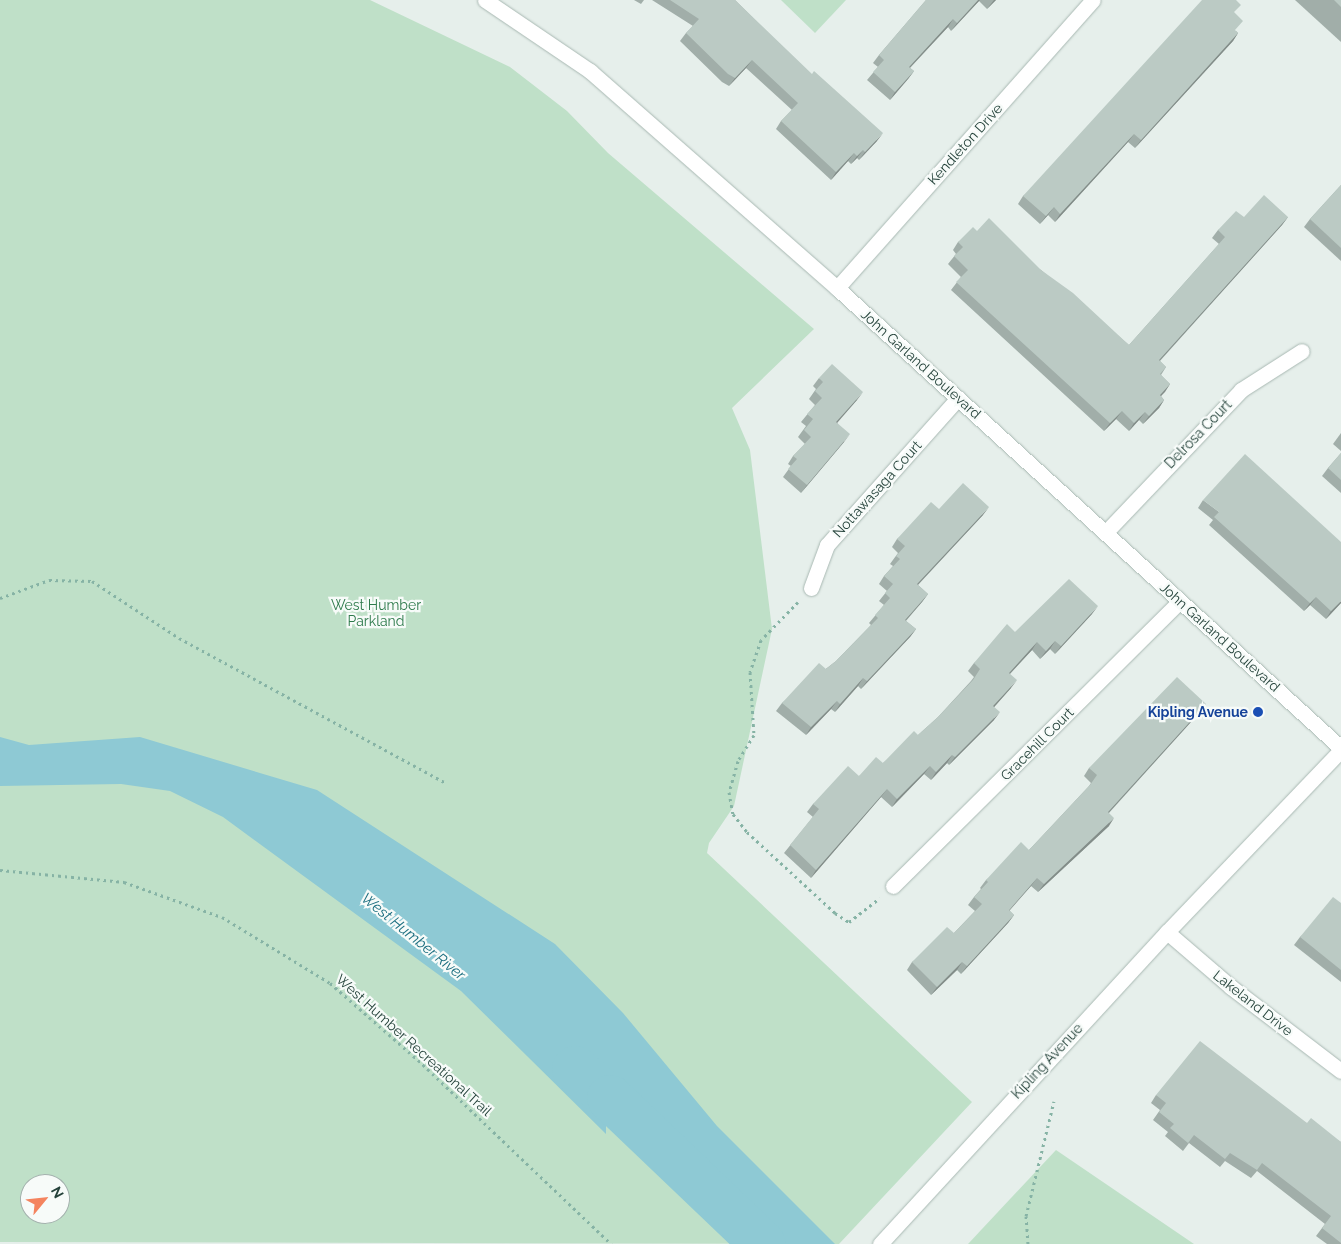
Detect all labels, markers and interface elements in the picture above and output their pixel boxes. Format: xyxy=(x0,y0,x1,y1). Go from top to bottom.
street label: Kendleton Drive xyxy=(924,100,1006,188)
street label: John Garland Boulevard xyxy=(858,306,984,422)
street label: Delrosa Court xyxy=(1161,396,1235,472)
street label: Nottawasaga Court xyxy=(829,437,925,541)
street label: John Garland Boulevard xyxy=(1157,579,1283,695)
park label: West Humber Parkland xyxy=(331,597,421,630)
street label: Gracehill Court xyxy=(997,704,1077,784)
place label: Kipling Avenue xyxy=(1147,704,1248,720)
marker: Kipling Avenue xyxy=(1252,706,1264,718)
water label: West Humber River xyxy=(357,890,469,984)
street label: Lakeland Drive xyxy=(1210,967,1296,1039)
street label: West Humber Recreational Trail xyxy=(332,970,496,1120)
street label: Kipling Avenue xyxy=(1008,1020,1086,1102)
north arrow xyxy=(20,1174,70,1224)
text: N xyxy=(48,1184,67,1201)

